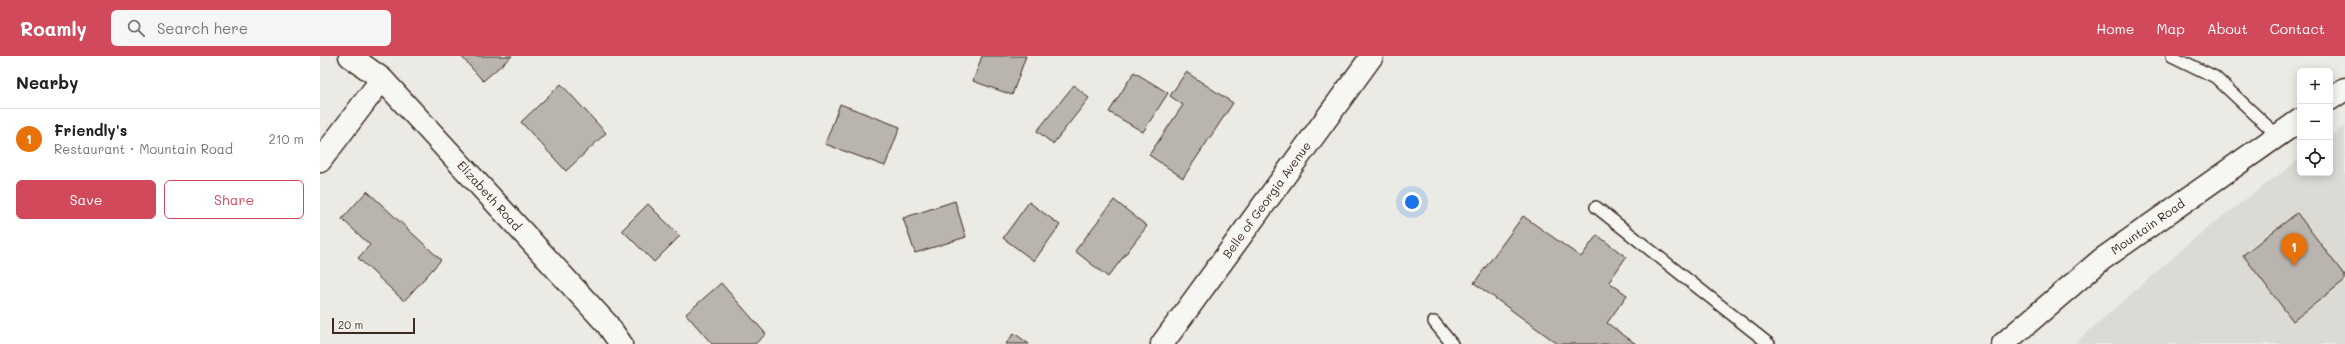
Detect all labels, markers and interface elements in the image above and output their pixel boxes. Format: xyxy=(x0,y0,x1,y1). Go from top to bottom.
search box xyxy=(111,10,391,46)
text: Roamly xyxy=(20,16,87,41)
icon: search xyxy=(125,17,147,39)
text: Search here xyxy=(157,18,248,38)
text: Home xyxy=(2096,19,2134,38)
text: Map xyxy=(2156,19,2185,38)
text: About xyxy=(2207,19,2248,38)
text: Contact xyxy=(2270,19,2325,38)
map controls xyxy=(2297,68,2333,176)
button: + xyxy=(2297,68,2333,104)
text: Nearby xyxy=(16,71,78,93)
button: − xyxy=(2297,104,2333,140)
text: Friendly's xyxy=(54,120,127,140)
text: 1 xyxy=(26,130,32,147)
text: 210 m xyxy=(268,130,304,147)
street label: Belle of Georgia Avenue xyxy=(1218,138,1314,261)
text: Restaurant · Mountain Road xyxy=(54,140,233,157)
button: locate xyxy=(2297,140,2333,176)
street label: Elizabeth Road xyxy=(454,157,526,234)
button: Save xyxy=(16,180,156,219)
button: Share xyxy=(164,180,304,219)
your location xyxy=(1402,192,1422,212)
street label: Mountain Road xyxy=(2107,195,2188,258)
pin: 1 xyxy=(2281,233,2307,266)
scale bar xyxy=(332,316,415,335)
text: 20 m xyxy=(338,317,363,332)

